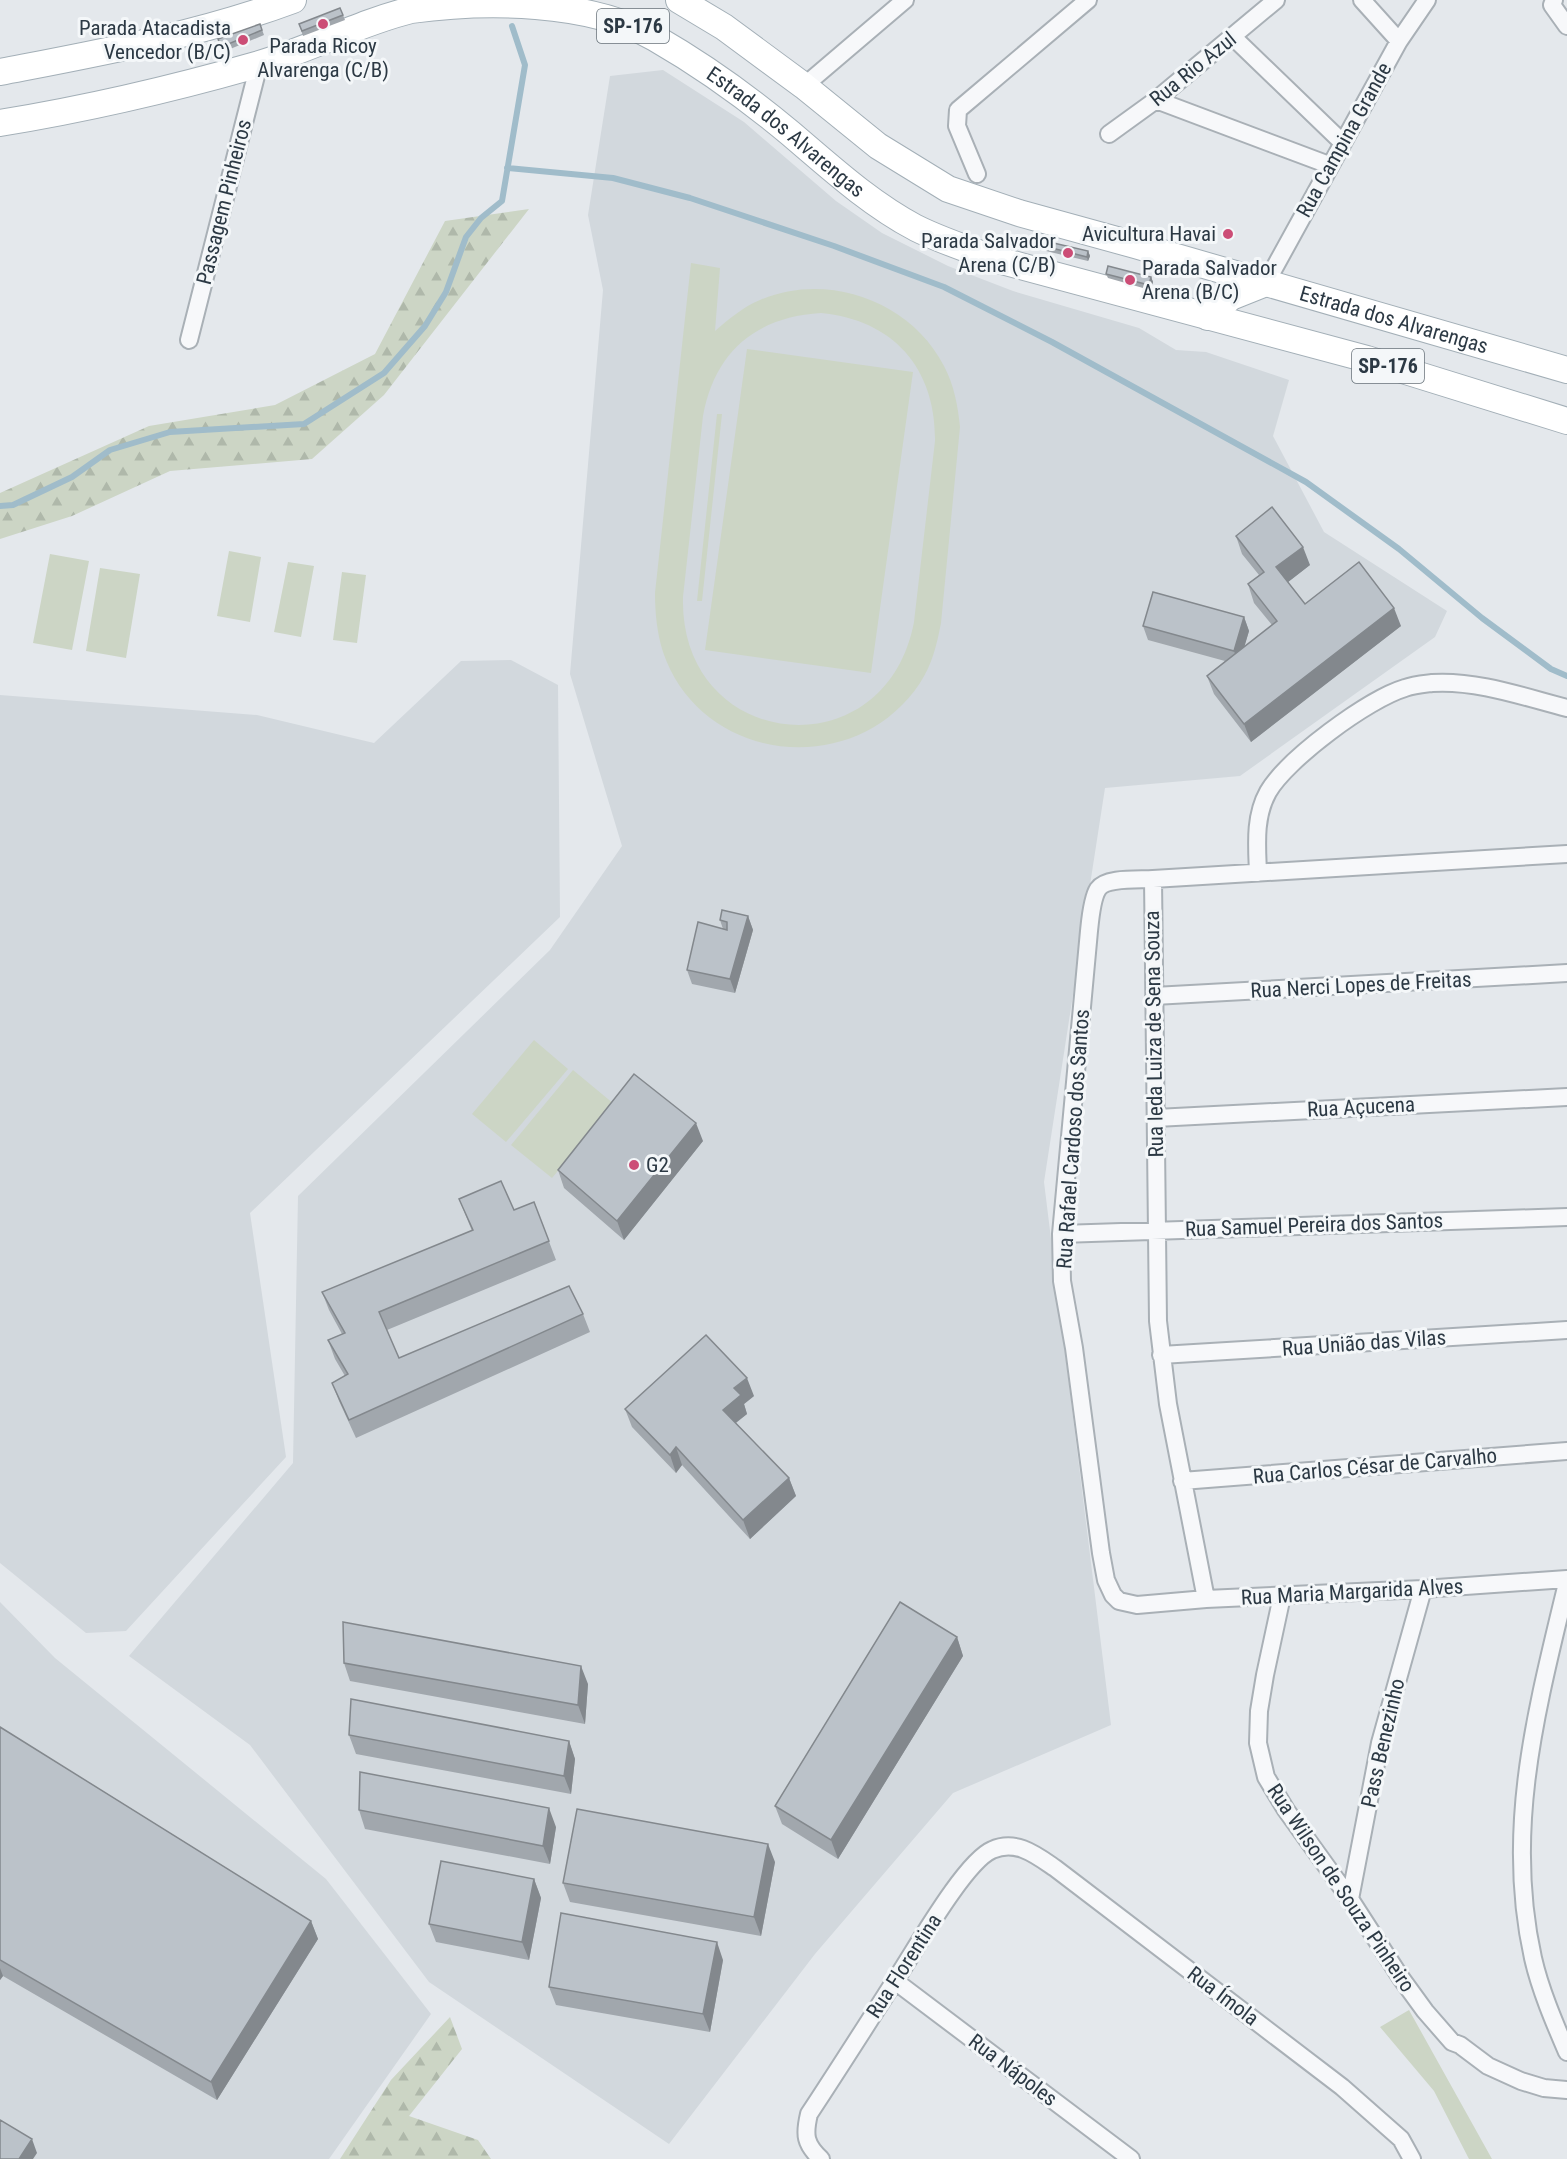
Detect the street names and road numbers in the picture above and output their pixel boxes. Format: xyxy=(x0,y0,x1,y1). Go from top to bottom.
road number: SP-176 xyxy=(597,9,669,43)
street label: Rua Rio Azul xyxy=(1145,27,1241,111)
street label: Rua Campina Grande xyxy=(1292,58,1397,222)
street label: Estrada dos Alvarengas xyxy=(702,62,869,202)
street label: Passagem Pinheiros xyxy=(192,117,256,287)
street label: Estrada dos Alvarengas xyxy=(1297,281,1491,359)
road number: SP-176 xyxy=(1352,349,1424,383)
street label: Rua Ieda Luiza de Sena Souza xyxy=(1140,910,1168,1158)
street label: Rua Nerci Lopes de Freitas xyxy=(1250,967,1472,1003)
street label: Rua Rafael Cardoso dos Santos xyxy=(1052,1008,1094,1270)
street label: Rua Açucena xyxy=(1306,1092,1416,1122)
street label: Rua Samuel Pereira dos Santos xyxy=(1185,1209,1443,1241)
street label: Rua União das Vilas xyxy=(1281,1325,1447,1361)
street label: Rua Carlos César de Carvalho xyxy=(1252,1443,1498,1489)
street label: Rua Maria Margarida Alves xyxy=(1240,1574,1464,1610)
street label: Pass Benezinho xyxy=(1356,1676,1410,1810)
street label: Rua Wilson de Souza Pinheiro xyxy=(1262,1779,1420,1997)
street label: Rua Florentina xyxy=(861,1910,947,2022)
street label: Rua Ímola xyxy=(1183,1962,1263,2030)
street label: Rua Nápoles xyxy=(964,2029,1062,2111)

